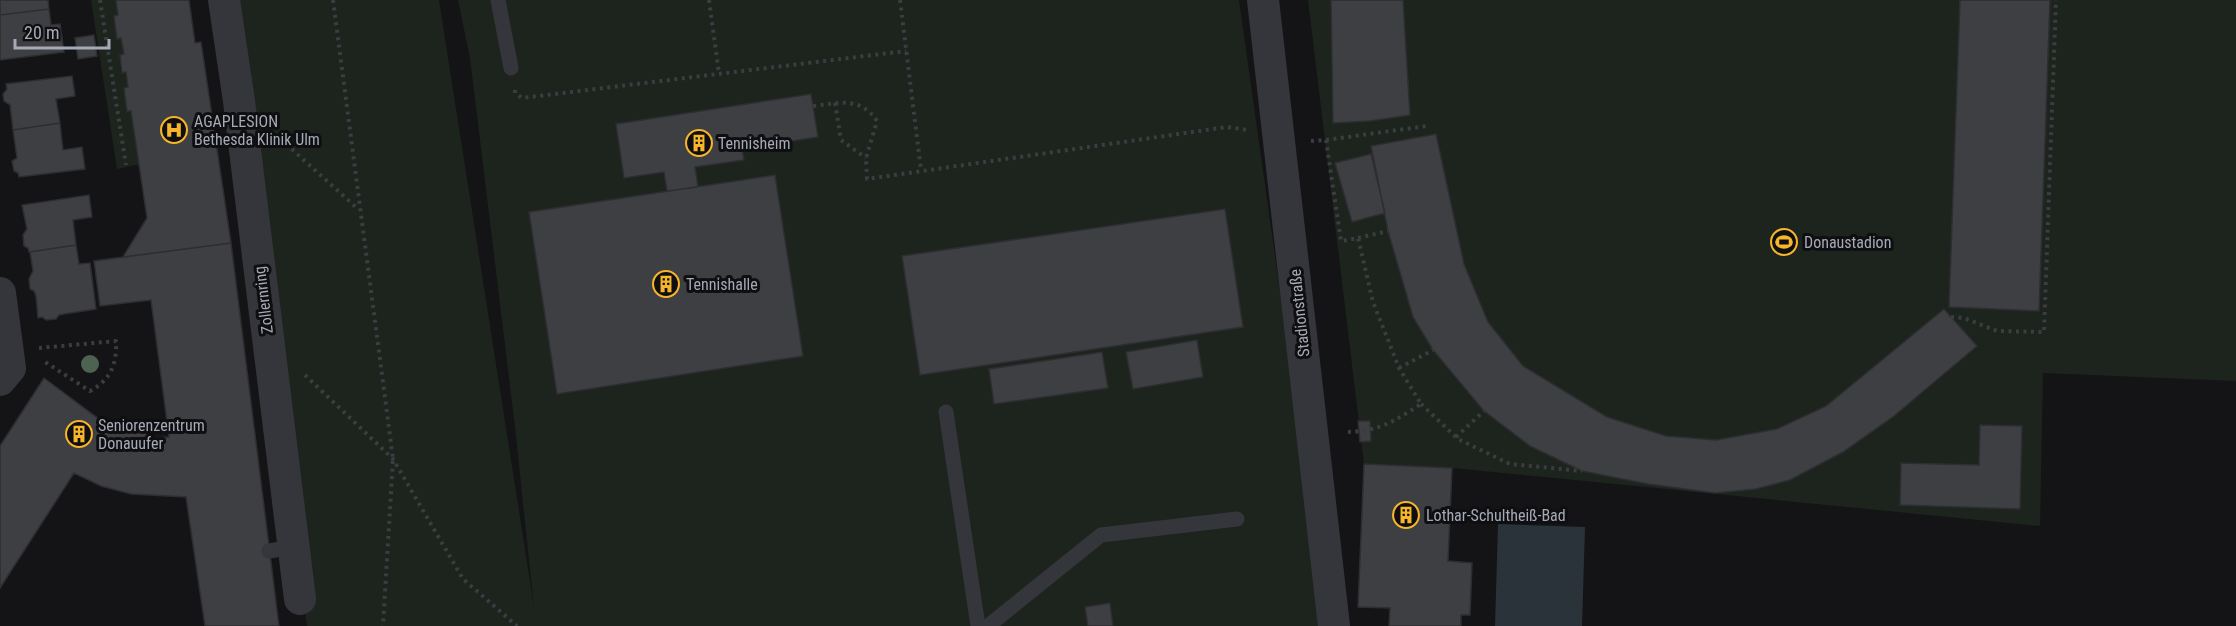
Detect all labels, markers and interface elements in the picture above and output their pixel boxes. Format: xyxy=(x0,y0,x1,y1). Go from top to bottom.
scale bar xyxy=(15,12,110,50)
text: 20 m xyxy=(24,22,59,43)
place label: AGAPLESION Bethesda Klinik Ulm xyxy=(194,112,320,149)
hospital icon: AGAPLESION Bethesda Klinik Ulm xyxy=(159,115,189,145)
building icon: Tennisheim xyxy=(684,128,714,158)
place label: Tennisheim xyxy=(718,134,790,153)
sports icon: Donaustadion xyxy=(1769,227,1799,257)
place label: Donaustadion xyxy=(1804,233,1891,252)
street label: Zollernring xyxy=(250,265,277,335)
street label: Stadionstraße xyxy=(1285,268,1314,358)
building icon: Tennishalle xyxy=(651,269,681,299)
place label: Tennishalle xyxy=(686,275,758,294)
place label: Seniorenzentrum Donauufer xyxy=(98,416,205,453)
building icon: Seniorenzentrum Donauufer xyxy=(64,419,94,449)
building icon: Lothar-Schultheiß-Bad xyxy=(1391,500,1421,530)
place label: Lothar-Schultheiß-Bad xyxy=(1426,506,1566,525)

